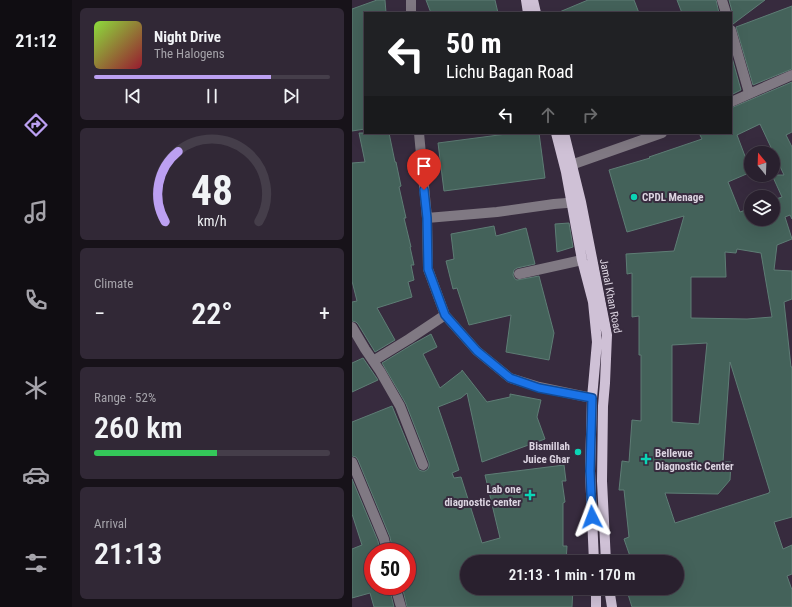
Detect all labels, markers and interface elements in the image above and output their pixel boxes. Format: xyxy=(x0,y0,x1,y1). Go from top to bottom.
text: 50 m xyxy=(446,27,502,60)
text: Night Drive xyxy=(154,28,221,46)
icon: left xyxy=(380,28,432,80)
text: 21:12 xyxy=(15,30,57,51)
text: The Halogens xyxy=(154,46,225,61)
text: Lichu Bagan Road xyxy=(446,61,573,82)
icon: previous xyxy=(122,85,144,107)
icon: pause xyxy=(201,85,223,107)
icon: next xyxy=(280,85,302,107)
icon: left xyxy=(495,104,517,126)
icon: ahead xyxy=(537,104,559,126)
icon: right xyxy=(579,104,601,126)
icon: directions xyxy=(22,111,50,139)
north arrow xyxy=(744,146,780,182)
map controls xyxy=(744,146,780,226)
pin xyxy=(407,149,441,190)
icon: arrive xyxy=(413,155,435,177)
text: 48 xyxy=(191,165,233,214)
button: layers xyxy=(744,190,780,226)
place label: CPDL Menage xyxy=(642,191,704,204)
marker: CPDL Menage xyxy=(629,192,639,202)
icon: music xyxy=(22,198,50,226)
text: km/h xyxy=(197,212,227,228)
street label: Jamal Khan Road xyxy=(597,258,624,334)
text: Climate xyxy=(94,276,133,291)
icon: phone xyxy=(22,286,50,314)
text: 22° xyxy=(191,296,233,331)
text: − xyxy=(94,301,105,326)
text: + xyxy=(319,301,330,326)
icon: climate xyxy=(22,374,50,402)
text: Range · 52% xyxy=(94,390,156,405)
text: 260 km xyxy=(94,410,183,445)
place label: Bismillah Juice Ghar xyxy=(523,440,570,466)
marker: Bismillah Juice Ghar xyxy=(573,447,583,457)
place label: Bellevue Diagnostic Center xyxy=(655,447,734,473)
marker: Bellevue Diagnostic Center xyxy=(640,453,652,465)
icon: car xyxy=(22,461,50,489)
place label: Lab one diagnostic center xyxy=(444,483,521,509)
marker: Lab one diagnostic center xyxy=(524,489,536,501)
position arrow xyxy=(571,496,613,538)
text: Arrival xyxy=(94,516,127,531)
text: 21:13 xyxy=(94,536,162,571)
speed limit sign: 50 xyxy=(364,543,416,595)
icon: filters xyxy=(22,549,50,577)
text: 21:13 · 1 min · 170 m xyxy=(509,566,635,584)

